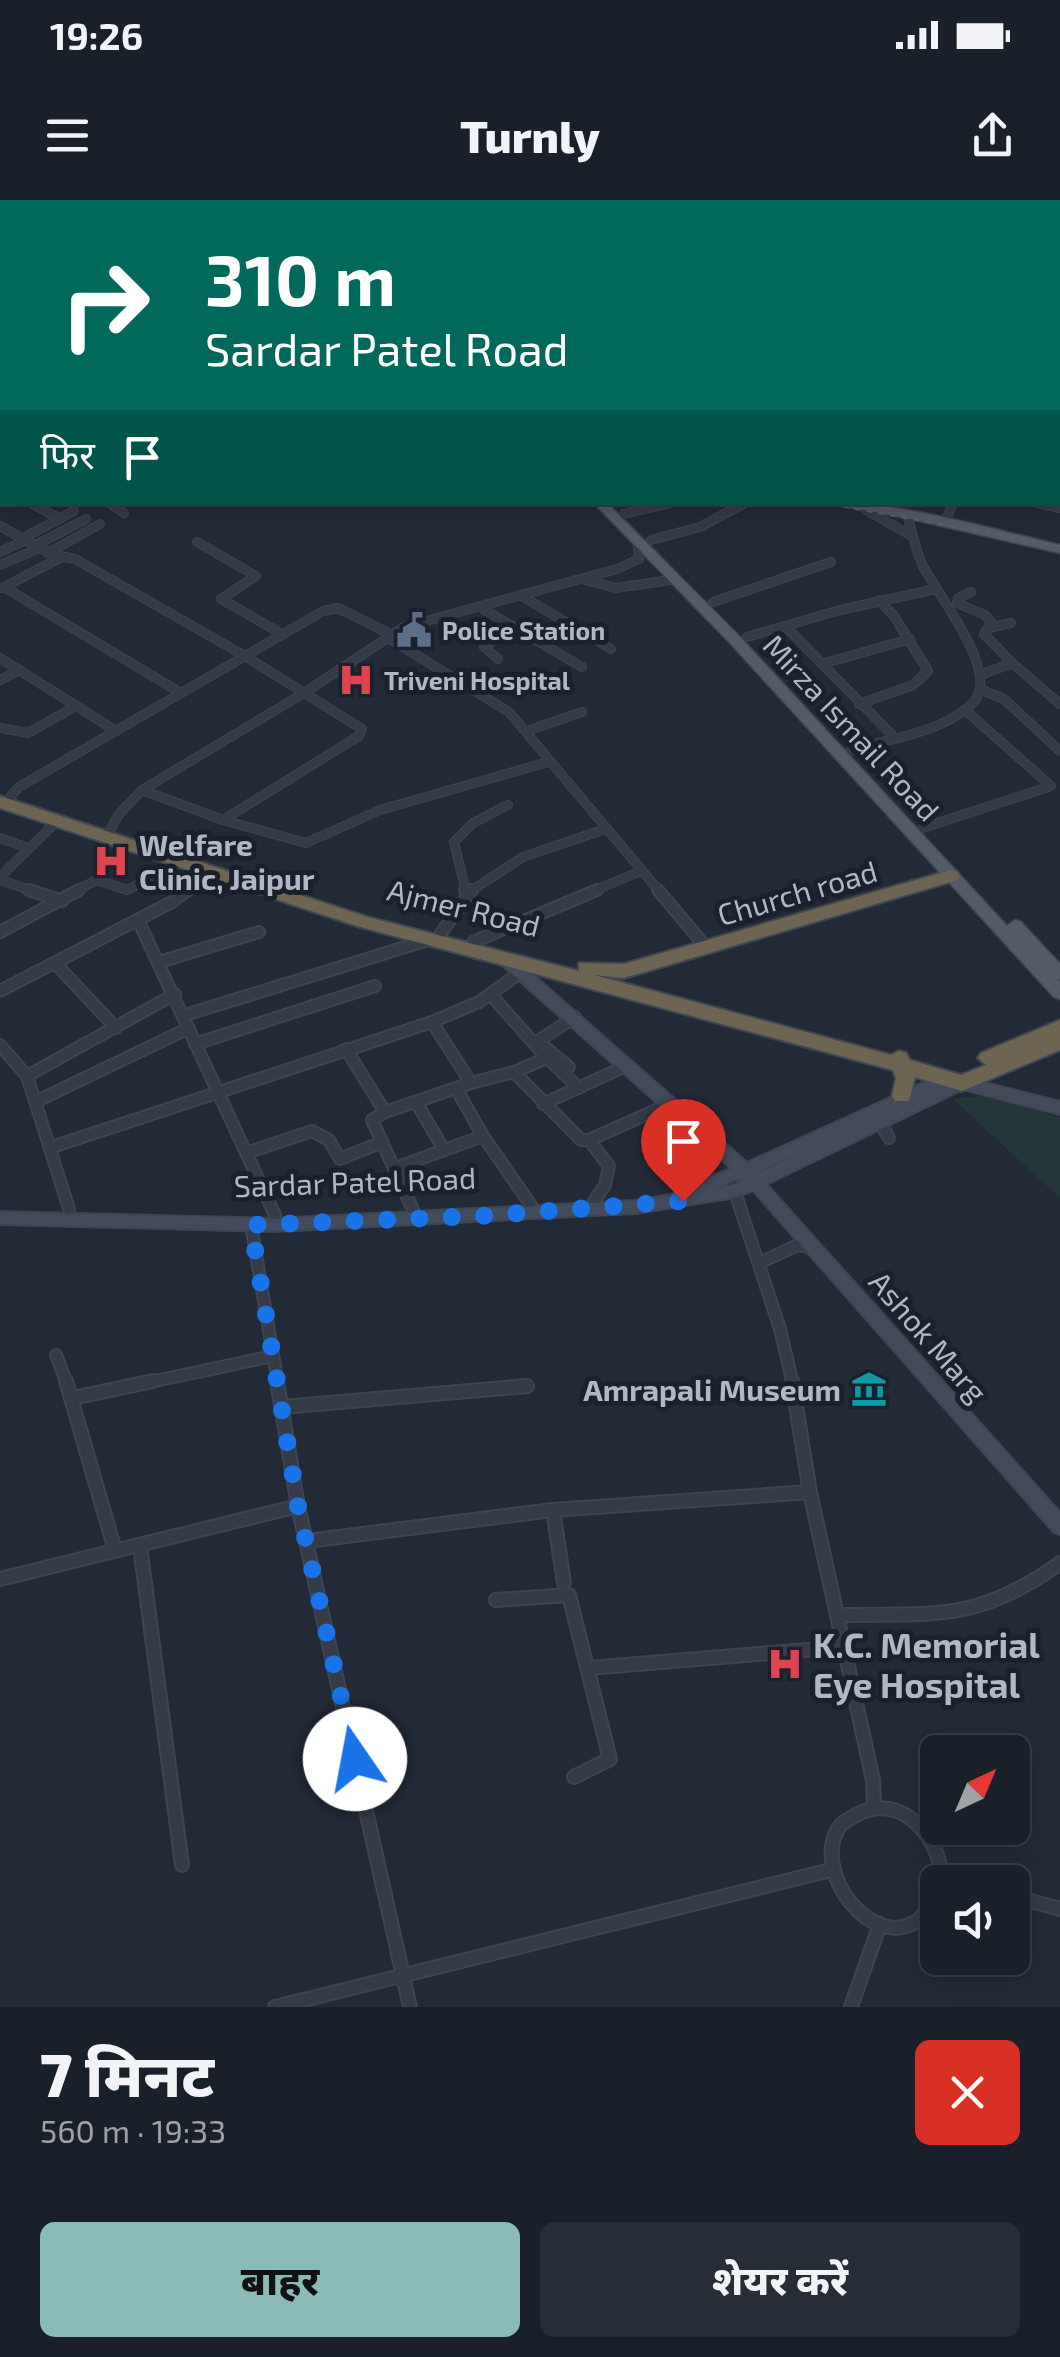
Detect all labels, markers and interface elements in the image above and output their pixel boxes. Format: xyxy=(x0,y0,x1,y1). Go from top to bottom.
text: 19:26 xyxy=(50,12,143,58)
icon: menu xyxy=(40,108,95,163)
text: Turnly xyxy=(460,108,600,162)
icon: share xyxy=(965,108,1020,163)
text: 310 m xyxy=(205,236,396,320)
icon: right xyxy=(40,240,170,370)
text: Sardar Patel Road xyxy=(205,321,568,375)
icon: arrive xyxy=(115,430,170,485)
text: फिर xyxy=(40,431,95,477)
public building icon: Police Station xyxy=(395,611,433,649)
place label: Police Station xyxy=(442,615,605,645)
street label: Mirza Ismail Road xyxy=(756,626,948,828)
hospital icon: Triveni Hospital xyxy=(337,661,375,699)
place label: Triveni Hospital xyxy=(384,665,571,695)
place label: Welfare Clinic, Jaipur xyxy=(139,826,315,896)
hospital icon: Welfare Clinic, Jaipur xyxy=(92,842,130,880)
street label: Church road xyxy=(713,852,881,932)
street label: Ajmer Road xyxy=(384,871,544,943)
pin xyxy=(641,1099,726,1202)
icon: arrive xyxy=(656,1114,711,1169)
street label: Sardar Patel Road xyxy=(233,1159,477,1203)
street label: Ashok Marg xyxy=(862,1263,996,1409)
museum icon: Amrapali Museum xyxy=(850,1370,888,1408)
place label: Amrapali Museum xyxy=(583,1371,841,1407)
place label: K.C. Memorial Eye Hospital xyxy=(813,1623,1040,1706)
hospital icon: K.C. Memorial Eye Hospital xyxy=(766,1645,804,1683)
position arrow xyxy=(303,1707,407,1811)
north arrow xyxy=(920,1735,1030,1845)
map controls xyxy=(920,1735,1030,1975)
button: sound xyxy=(920,1865,1030,1975)
text: 7 मिनट xyxy=(40,2037,214,2109)
button: close xyxy=(915,2040,1020,2145)
text: 560 m · 19:33 xyxy=(40,2111,226,2149)
button: बाहर xyxy=(40,2222,520,2337)
button: शेयर करें xyxy=(540,2222,1020,2337)

